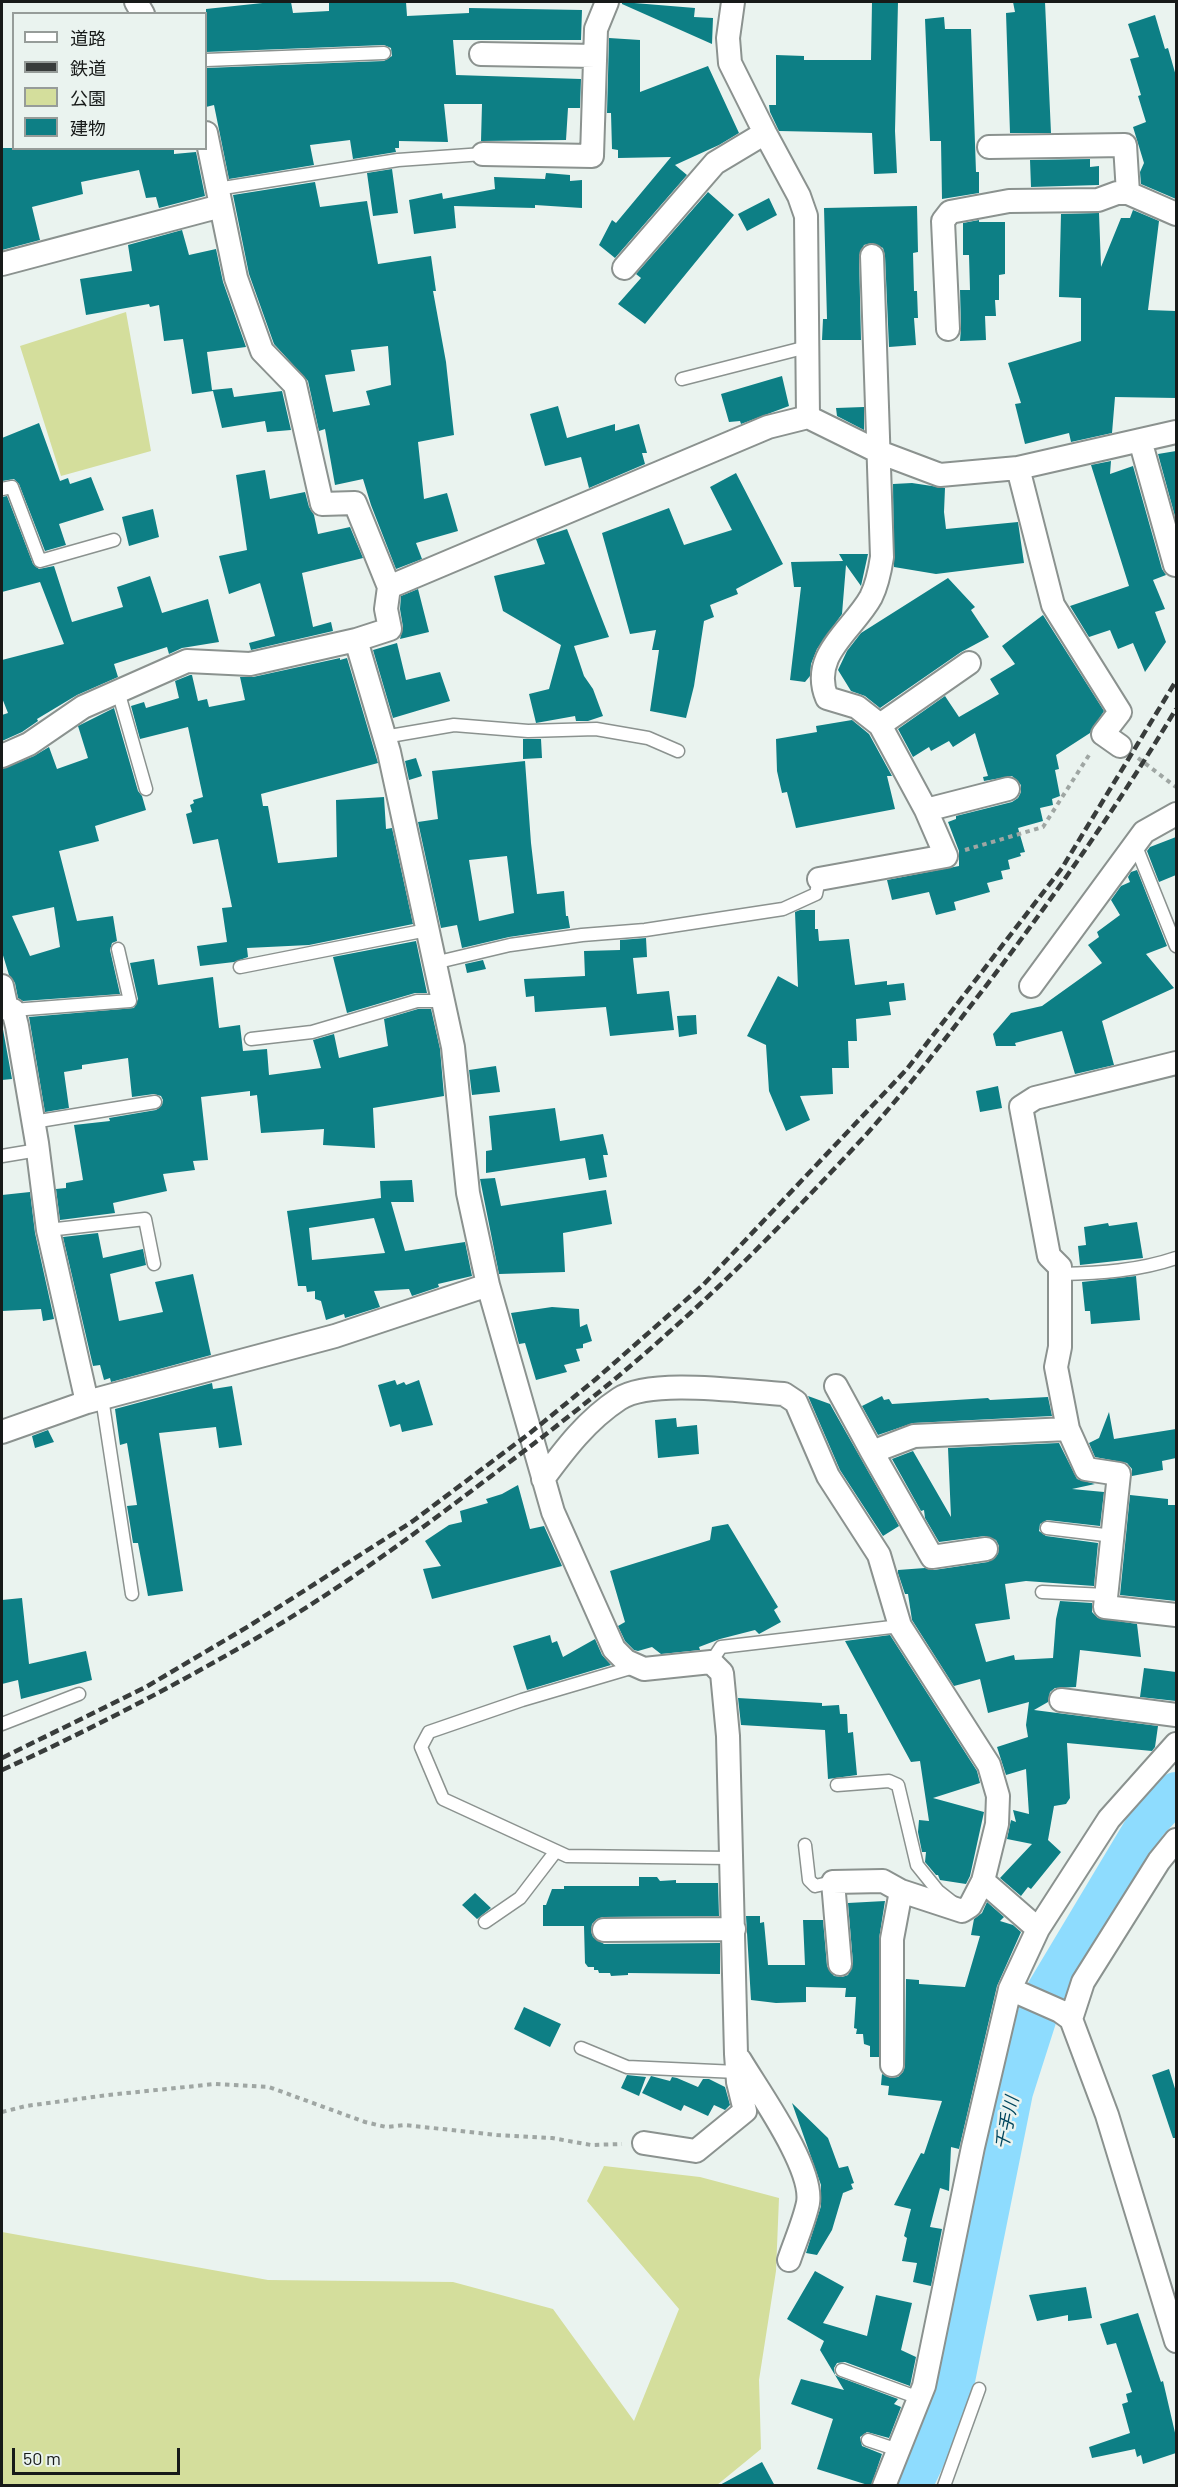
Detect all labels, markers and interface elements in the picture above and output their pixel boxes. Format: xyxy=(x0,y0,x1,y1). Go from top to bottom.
legend xyxy=(12,12,207,150)
text: 道路 xyxy=(70,27,106,49)
text: 鉄道 xyxy=(70,57,106,79)
text: 公園 xyxy=(70,87,106,109)
text: 建物 xyxy=(70,117,106,139)
water label: 千手川 xyxy=(991,2094,1023,2152)
scale bar xyxy=(15,2436,183,2474)
text: 50 m xyxy=(23,2447,61,2469)

